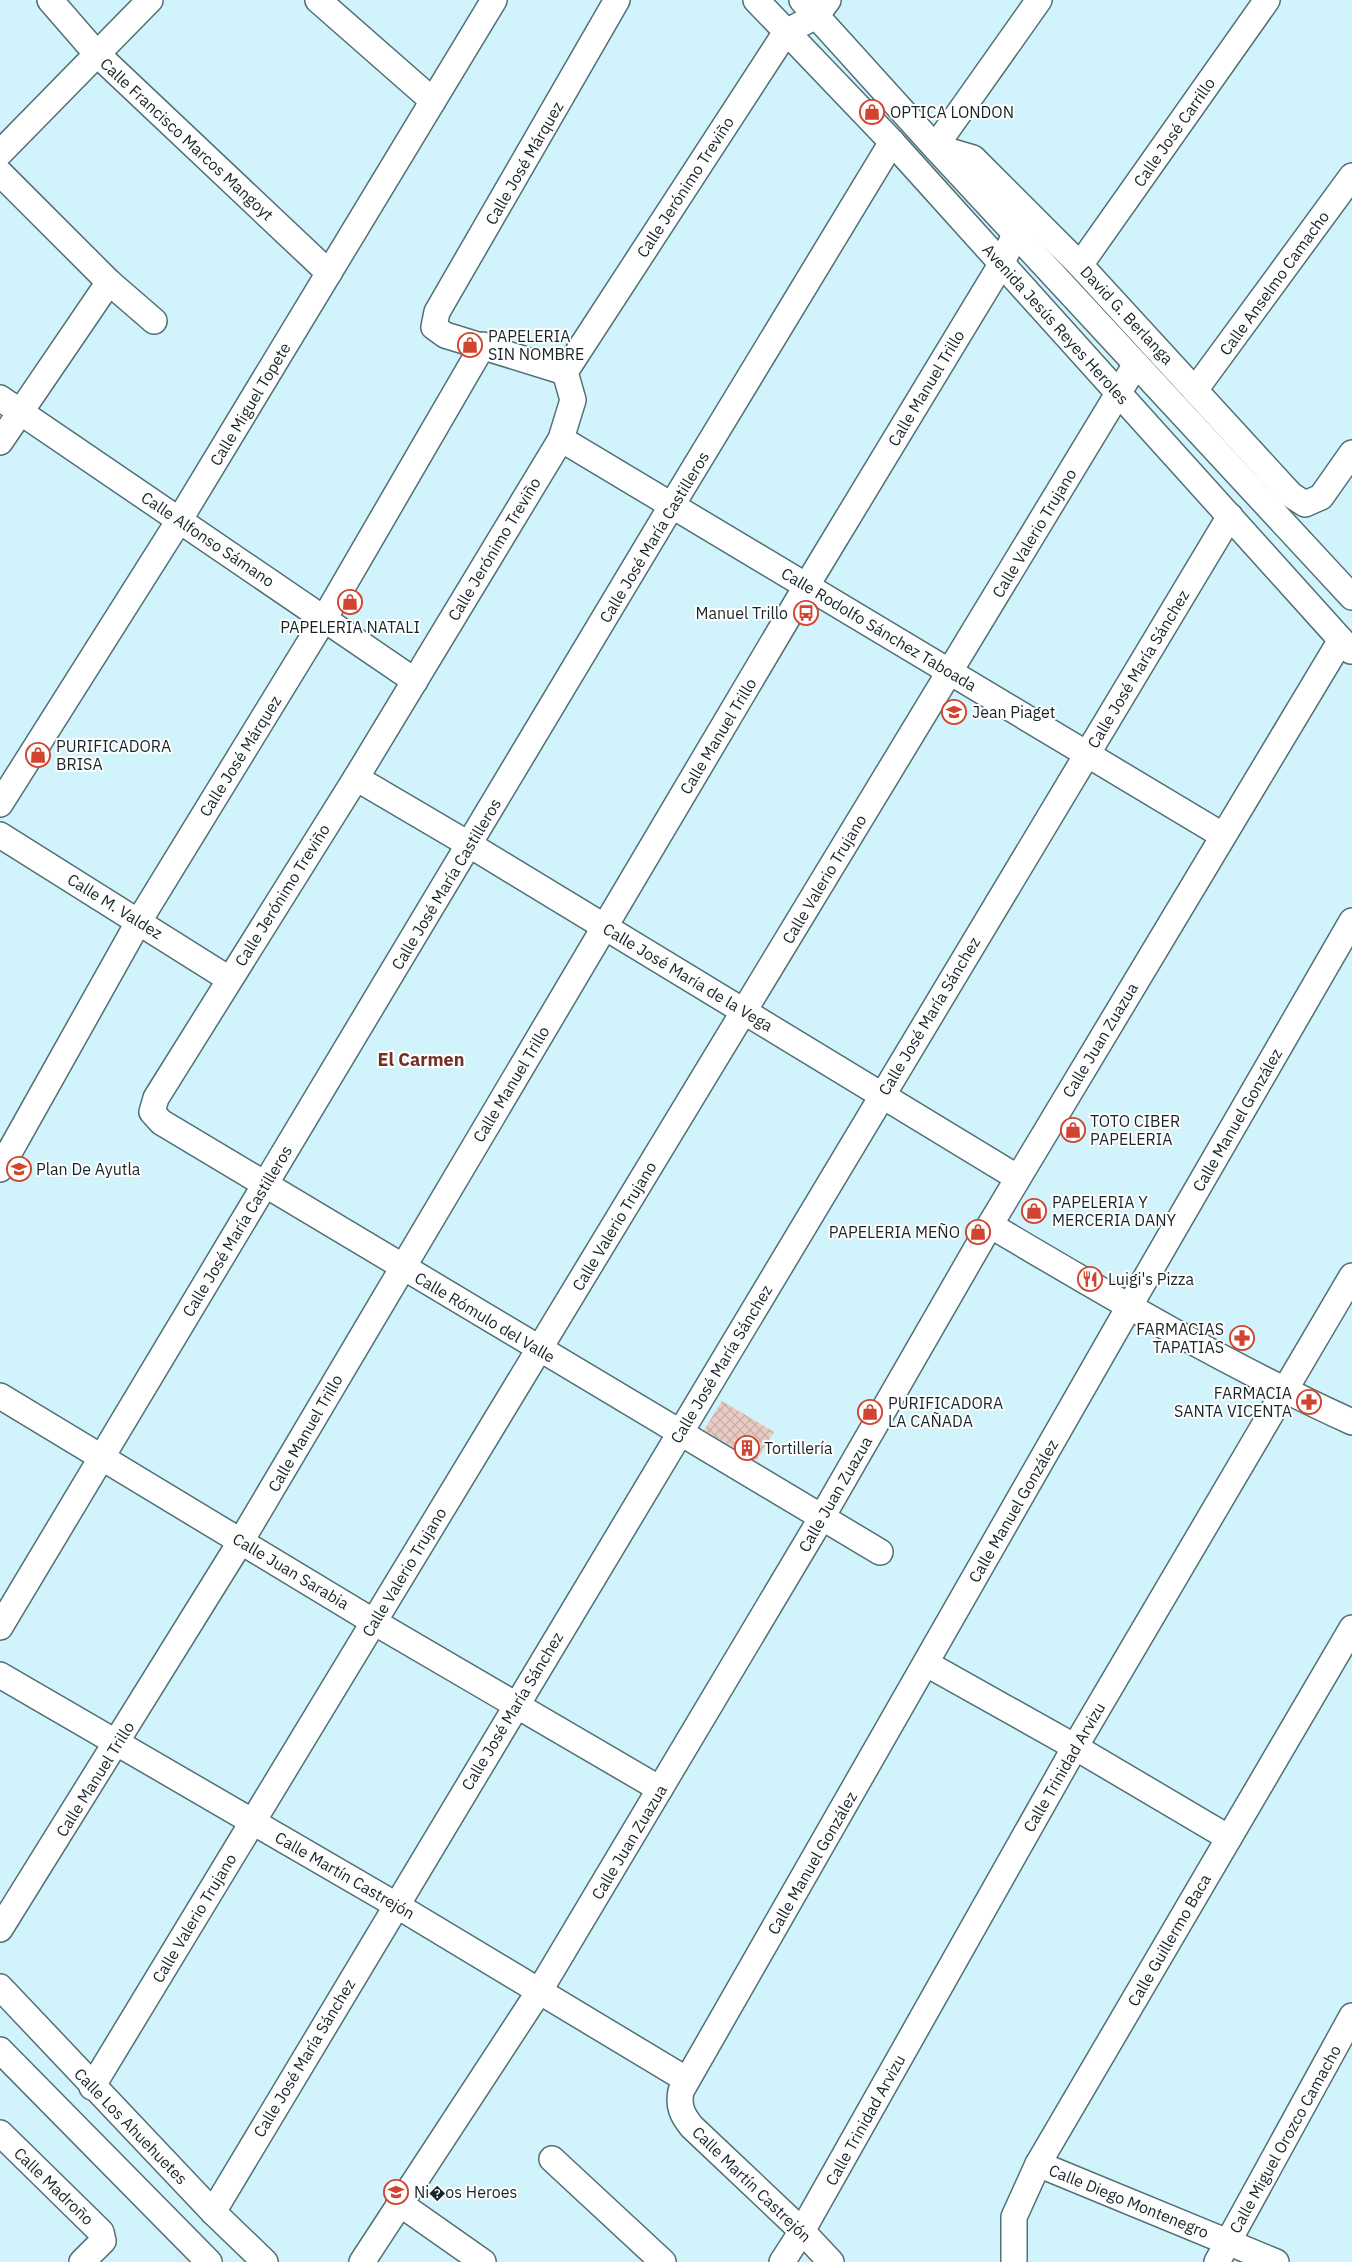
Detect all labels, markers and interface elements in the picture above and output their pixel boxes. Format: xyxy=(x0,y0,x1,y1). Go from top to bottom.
street label: Calle Francisco Marcos Mangoyt xyxy=(96,53,278,225)
street label: Calle José Carrillo xyxy=(1129,73,1219,191)
street label: Calle José Márquez xyxy=(481,98,567,228)
shop icon: OPTICA LONDON xyxy=(859,99,885,125)
place label: OPTICA LONDON xyxy=(890,102,1014,122)
street label: Calle Jerónimo Treviño xyxy=(632,113,738,261)
street label: Calle Anselmo Camacho xyxy=(1215,207,1333,359)
street label: Avenida Jesús Reyes Heroles xyxy=(979,240,1133,408)
street label: David G. Berlanga xyxy=(1076,262,1178,369)
place label: PAPELERIA SIN NOMBRE xyxy=(488,326,584,364)
street label: Calle Manuel Trillo xyxy=(883,326,969,450)
shop icon: PAPELERIA SIN NOMBRE xyxy=(457,332,483,358)
street label: Calle Miguel Topete xyxy=(205,338,295,469)
street label: Calle José María Castilleros xyxy=(595,448,713,626)
street label: Calle Valerio Trujano xyxy=(988,465,1080,601)
street label: Calle Jerónimo Treviño xyxy=(443,474,545,624)
street label: Calle Alfonso Sámano xyxy=(138,487,278,591)
street label: Calle Rodolfo Sánchez Taboada xyxy=(778,563,981,696)
street label: Calle José María Sánchez xyxy=(1083,586,1193,752)
shop icon: PAPELERIA NATALI xyxy=(337,589,363,615)
bus stop icon: Manuel Trillo xyxy=(793,600,819,626)
place label: Manuel Trillo xyxy=(695,603,788,623)
place label: PAPELERIA NATALI xyxy=(280,617,420,637)
street label: Calle Manuel Trillo xyxy=(675,674,761,798)
street label: Calle José Márquez xyxy=(195,692,285,820)
school or university icon: Jean Piaget xyxy=(941,699,967,725)
place label: Jean Piaget xyxy=(972,702,1055,722)
place label: PURIFICADORA BRISA xyxy=(56,736,171,774)
shop icon: PURIFICADORA BRISA xyxy=(25,742,51,768)
street label: Calle José María Castilleros xyxy=(387,795,505,973)
street label: Calle Valerio Trujano xyxy=(778,811,870,947)
street label: Calle Jerónimo Treviño xyxy=(230,820,334,970)
street label: Calle M. Valdez xyxy=(64,869,166,943)
street label: Calle José María de la Vega xyxy=(600,918,777,1036)
street label: Calle José María Sánchez xyxy=(874,933,984,1099)
street label: Calle Juan Zuazua xyxy=(1058,979,1142,1101)
street label: Calle Manuel Trillo xyxy=(468,1022,554,1146)
street label: Calle Manuel González xyxy=(1188,1045,1286,1195)
district label: El Carmen xyxy=(378,1048,464,1071)
place label: TOTO CIBER PAPELERIA xyxy=(1090,1111,1180,1149)
shop icon: TOTO CIBER PAPELERIA xyxy=(1060,1117,1086,1143)
street label: Calle José María Castilleros xyxy=(178,1142,296,1320)
school or university icon: Plan De Ayutla xyxy=(6,1156,32,1182)
street label: Calle Valerio Trujano xyxy=(568,1158,660,1294)
place label: Plan De Ayutla xyxy=(36,1159,141,1179)
place label: PAPELERIA Y MERCERIA DANY xyxy=(1052,1192,1176,1230)
shop icon: PAPELERIA Y MERCERIA DANY xyxy=(1021,1198,1047,1224)
shop icon: PAPELERIA MEÑO xyxy=(965,1219,991,1245)
place label: PAPELERIA MEÑO xyxy=(829,1222,960,1242)
restaurant icon: Luigi's Pizza xyxy=(1077,1266,1103,1292)
street label: Calle Rómulo del Valle xyxy=(411,1267,559,1367)
place label: Luigi's Pizza xyxy=(1108,1269,1194,1289)
street label: Calle José María Sánchez xyxy=(666,1281,776,1447)
place label: FARMACIAS TAPATIAS xyxy=(1136,1319,1224,1357)
pharmacy icon: FARMACIAS TAPATIAS xyxy=(1229,1325,1255,1351)
street label: Calle Manuel Trillo xyxy=(263,1371,347,1495)
place label: FARMACIA SANTA VICENTA xyxy=(1174,1383,1292,1421)
pharmacy icon: FARMACIA SANTA VICENTA xyxy=(1296,1389,1322,1415)
place label: PURIFICADORA LA CAÑADA xyxy=(888,1393,1003,1431)
shop icon: PURIFICADORA LA CAÑADA xyxy=(857,1399,883,1425)
street label: Calle Juan Zuazua xyxy=(794,1432,876,1555)
building icon: Tortillería xyxy=(734,1435,760,1461)
street label: Calle Manuel González xyxy=(964,1436,1062,1586)
place label: Tortillería xyxy=(764,1438,833,1458)
street label: Calle Valerio Trujano xyxy=(358,1504,450,1640)
street label: Calle Juan Sarabia xyxy=(229,1528,353,1614)
street label: Calle José María Sánchez xyxy=(457,1628,567,1794)
street label: Calle Trinidad Arvizu xyxy=(1019,1699,1109,1835)
street label: Calle Manuel Trillo xyxy=(51,1718,139,1840)
street label: Calle Juan Zuazua xyxy=(587,1781,671,1903)
street label: Calle Manuel González xyxy=(763,1788,861,1938)
street label: Calle Martín Castrejón xyxy=(272,1827,418,1923)
street label: Calle Valerio Trujano xyxy=(148,1850,240,1986)
street label: Calle Guillermo Baca xyxy=(1123,1870,1215,2010)
street label: Calle José María Sánchez xyxy=(249,1975,359,2141)
street label: Calle Miguel Orozco Camacho xyxy=(1225,2041,1345,2237)
street label: Calle Trinidad Arvizu xyxy=(821,2051,909,2189)
street label: Calle Los Ahuehuetes xyxy=(70,2064,192,2188)
street label: Calle Martín Castrejón xyxy=(688,2122,816,2246)
street label: Calle Madroño xyxy=(10,2143,98,2229)
street label: Calle Diego Montenegro xyxy=(1046,2160,1212,2242)
school or university icon: Ni�os Heroes xyxy=(383,2179,409,2205)
place label: Ni�os Heroes xyxy=(414,2182,517,2202)

